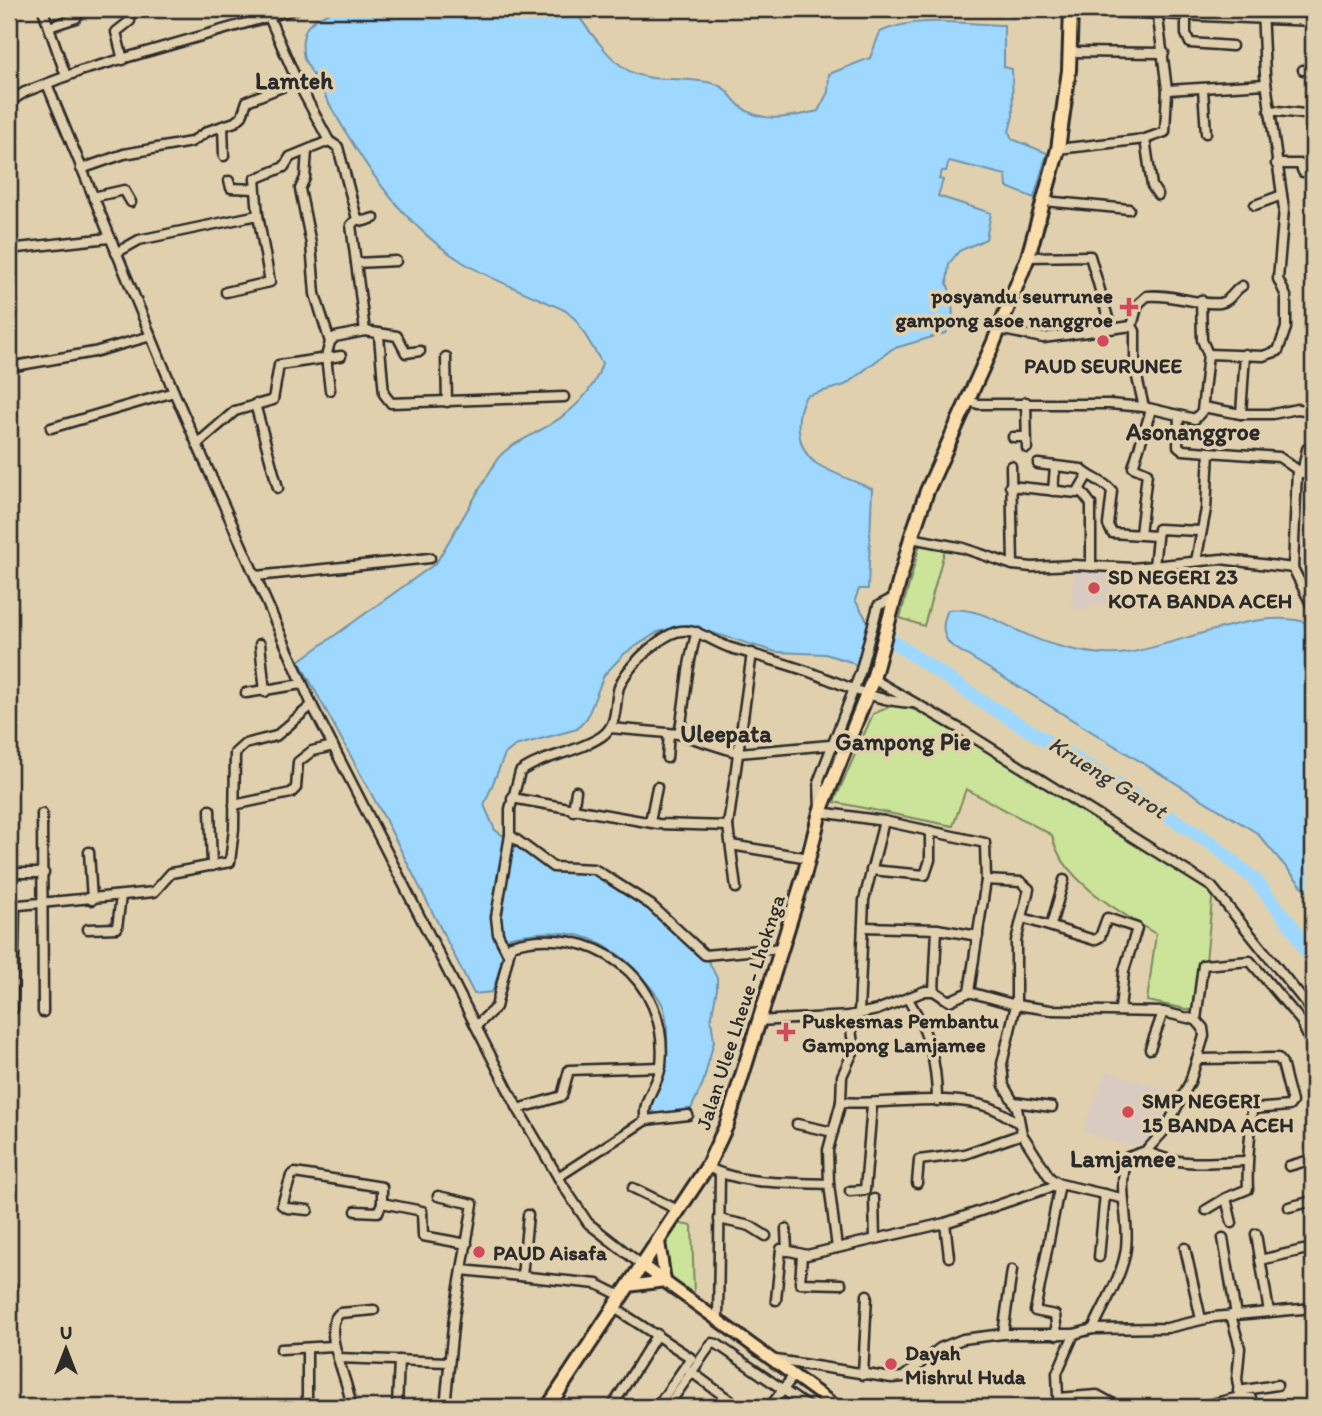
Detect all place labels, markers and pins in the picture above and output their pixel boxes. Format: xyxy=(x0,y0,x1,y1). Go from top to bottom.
place label: posyandu seurrunee gampong asoe nanggroe xyxy=(895,283,1113,333)
marker: posyandu seurrunee gampong asoe nanggroe xyxy=(1119,297,1139,317)
marker: PAUD SEURUNEE xyxy=(1095,333,1111,349)
place label: PAUD SEURUNEE xyxy=(1024,353,1182,378)
place label: SD NEGERI 23 KOTA BANDA ACEH xyxy=(1108,564,1292,613)
marker: SD NEGERI 23 KOTA BANDA ACEH xyxy=(1086,580,1102,596)
place label: Puskesmas Pembantu Gampong Lamjamee xyxy=(802,1008,999,1058)
marker: Puskesmas Pembantu Gampong Lamjamee xyxy=(776,1022,796,1042)
place label: SMP NEGERI 15 BANDA ACEH xyxy=(1142,1088,1294,1137)
marker: SMP NEGERI 15 BANDA ACEH xyxy=(1120,1104,1136,1120)
place label: PAUD Aisafa xyxy=(493,1240,608,1265)
marker: PAUD Aisafa xyxy=(471,1244,487,1260)
place label: Dayah Mishrul Huda xyxy=(905,1340,1027,1389)
marker: Dayah Mishrul Huda xyxy=(883,1356,899,1372)

